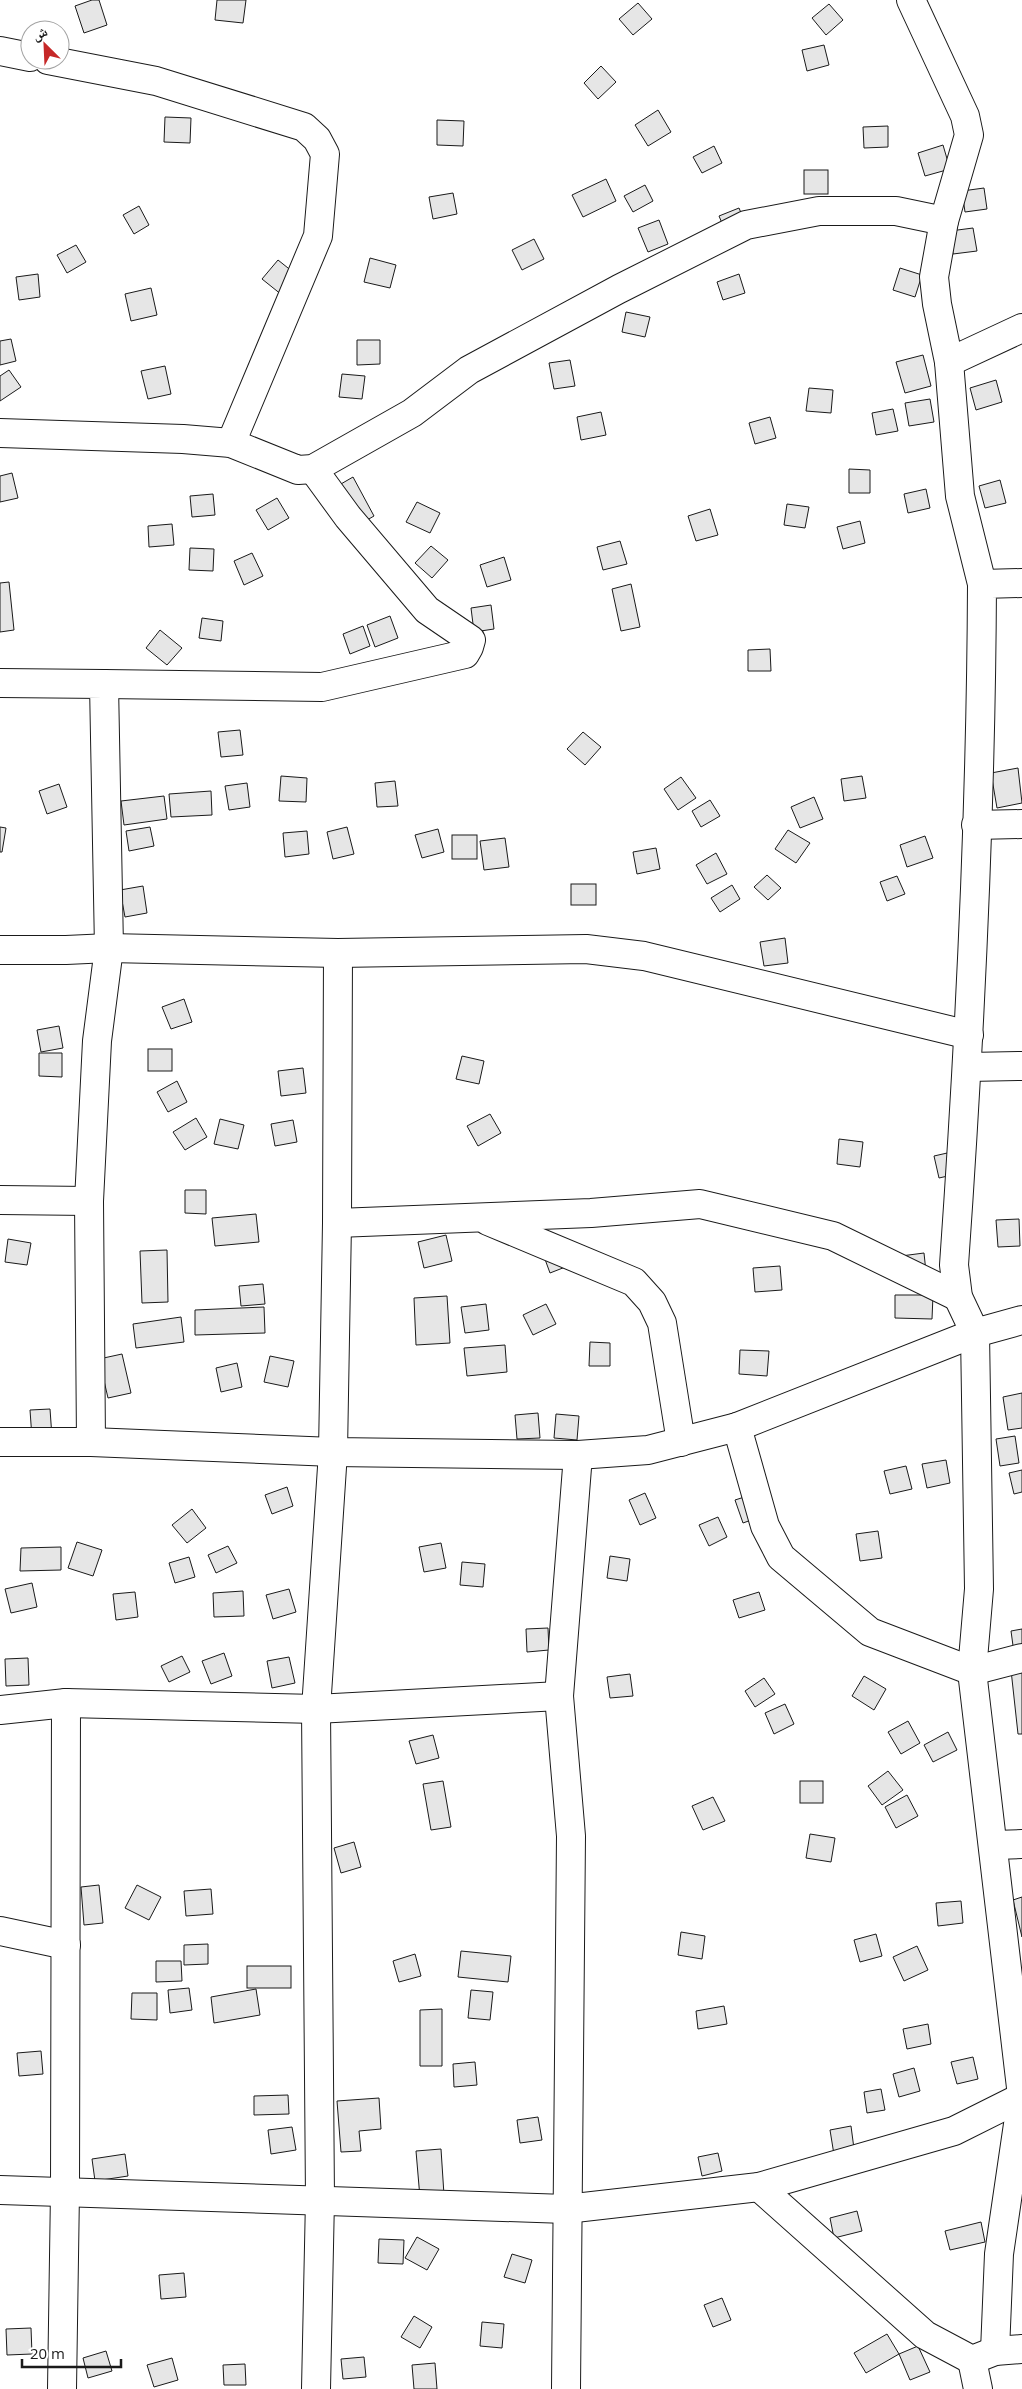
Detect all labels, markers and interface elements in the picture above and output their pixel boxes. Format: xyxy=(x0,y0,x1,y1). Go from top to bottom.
north arrow xyxy=(20,20,70,70)
text: ش xyxy=(29,21,50,44)
scale bar xyxy=(22,2336,121,2368)
text: 20 m xyxy=(30,2343,65,2363)

